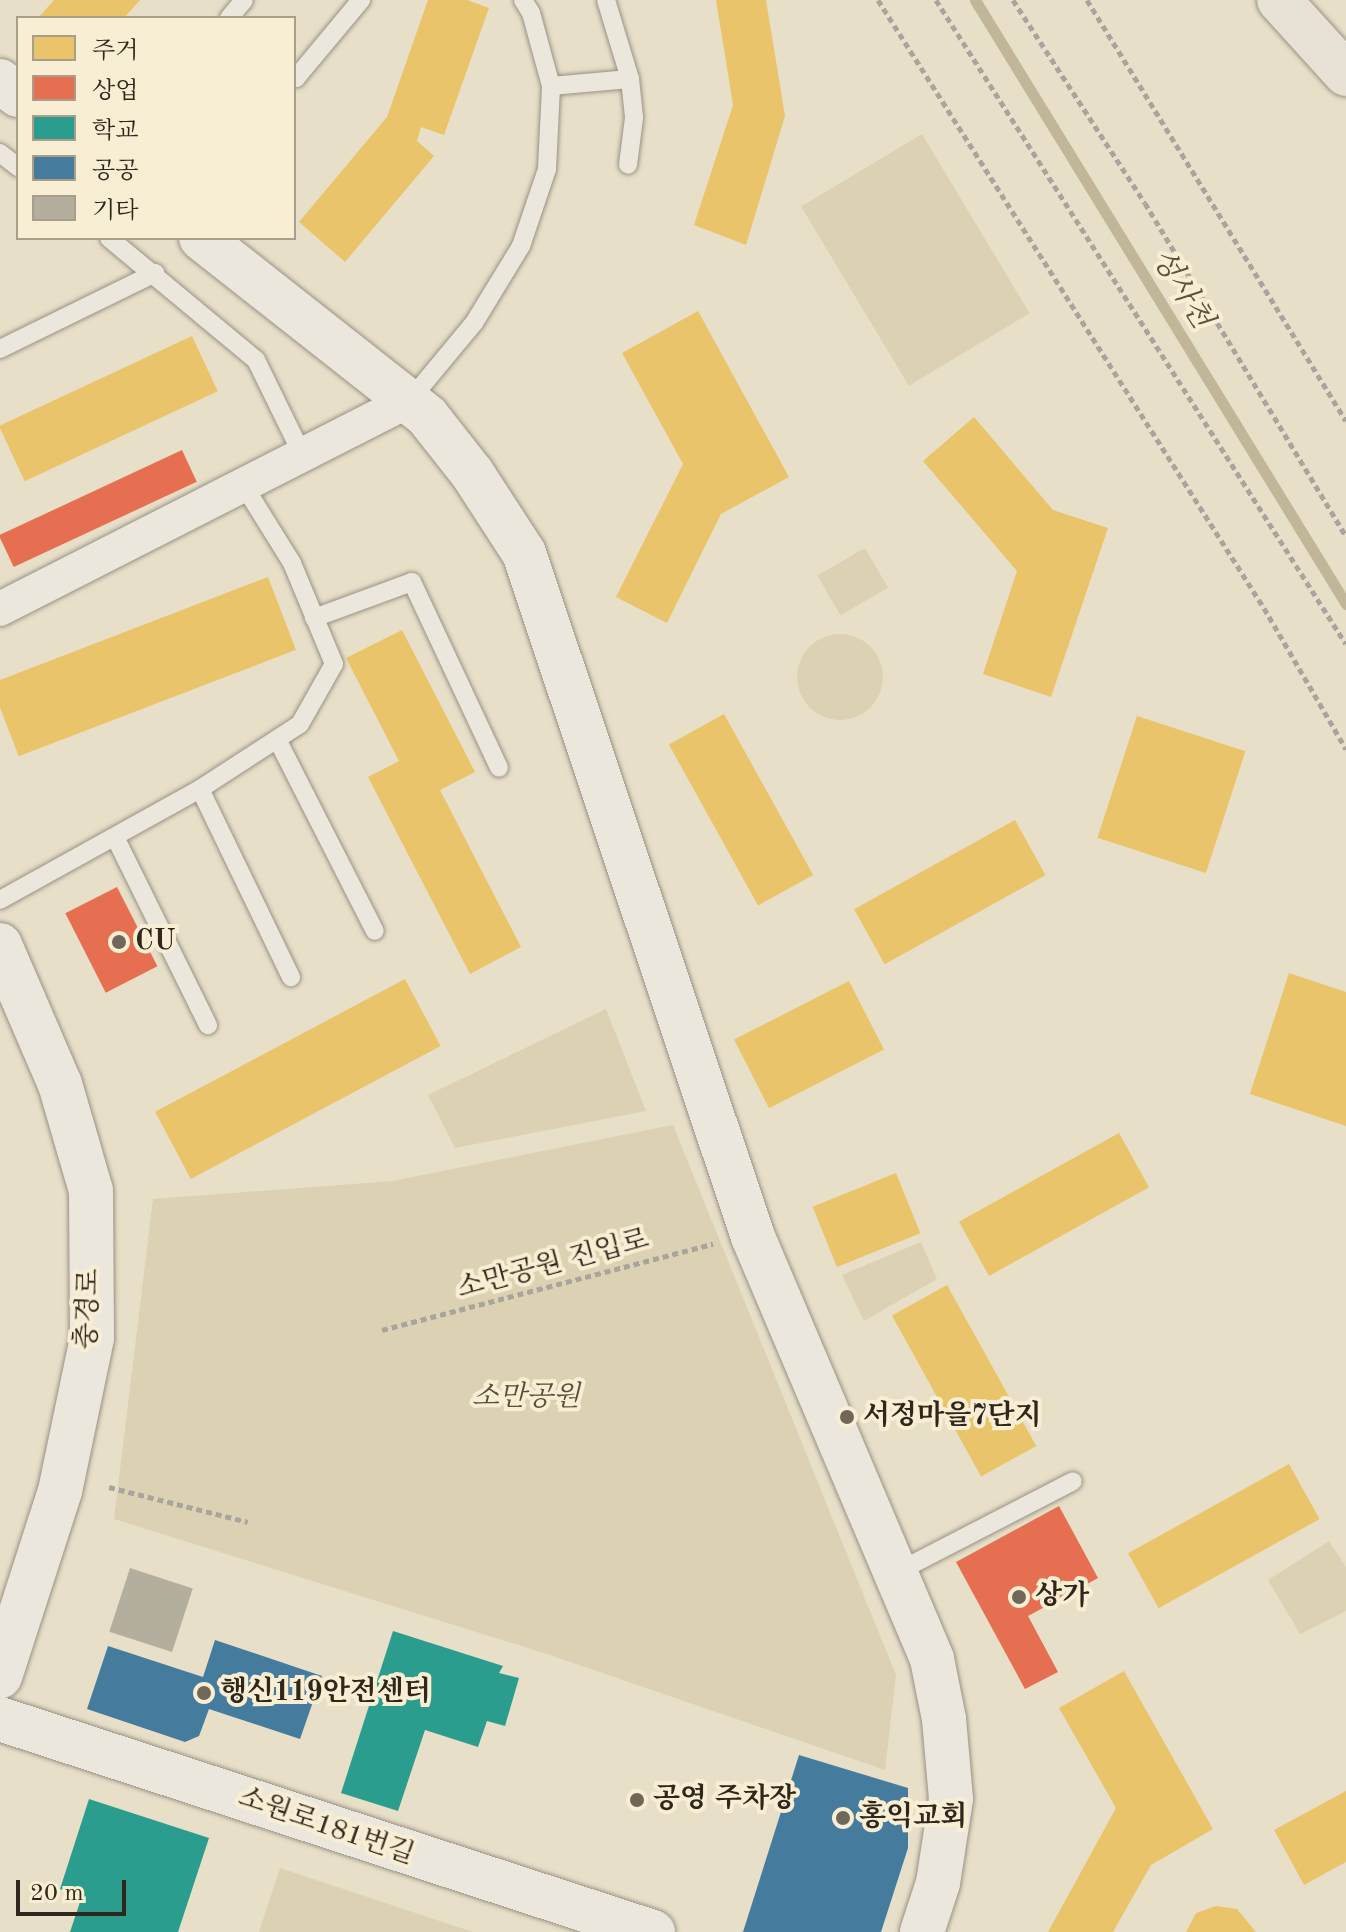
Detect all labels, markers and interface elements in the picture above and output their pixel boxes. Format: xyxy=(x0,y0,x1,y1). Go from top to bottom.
legend xyxy=(16,16,296,240)
text: 주거 xyxy=(92,40,138,64)
text: 상업 xyxy=(92,80,138,104)
text: 학교 xyxy=(92,120,138,144)
text: 공공 xyxy=(92,160,138,184)
text: 기타 xyxy=(92,200,138,224)
water label: 성사천 xyxy=(1143,243,1219,335)
place label: CU xyxy=(135,925,176,959)
marker: CU xyxy=(110,933,128,951)
street label: 소만공원 진입로 xyxy=(453,1223,653,1307)
street label: 충경로 xyxy=(71,1268,107,1350)
park label: 소만공원 xyxy=(472,1381,580,1415)
place label: 서정마을7단지 xyxy=(863,1400,1042,1434)
marker: 서정마을7단지 xyxy=(838,1408,856,1426)
place label: 상가 xyxy=(1035,1580,1089,1614)
marker: 상가 xyxy=(1010,1588,1028,1606)
place label: 행신119안전센터 xyxy=(220,1676,431,1710)
marker: 행신119안전센터 xyxy=(195,1684,213,1702)
street label: 소원로181번길 xyxy=(234,1781,418,1873)
place label: 공영 주차장 xyxy=(653,1783,796,1817)
marker: 공영 주차장 xyxy=(628,1791,646,1809)
place label: 홍익교회 xyxy=(859,1801,967,1835)
marker: 홍익교회 xyxy=(834,1809,852,1827)
scale bar xyxy=(20,1864,130,1914)
text: 20 m xyxy=(30,1882,84,1906)

